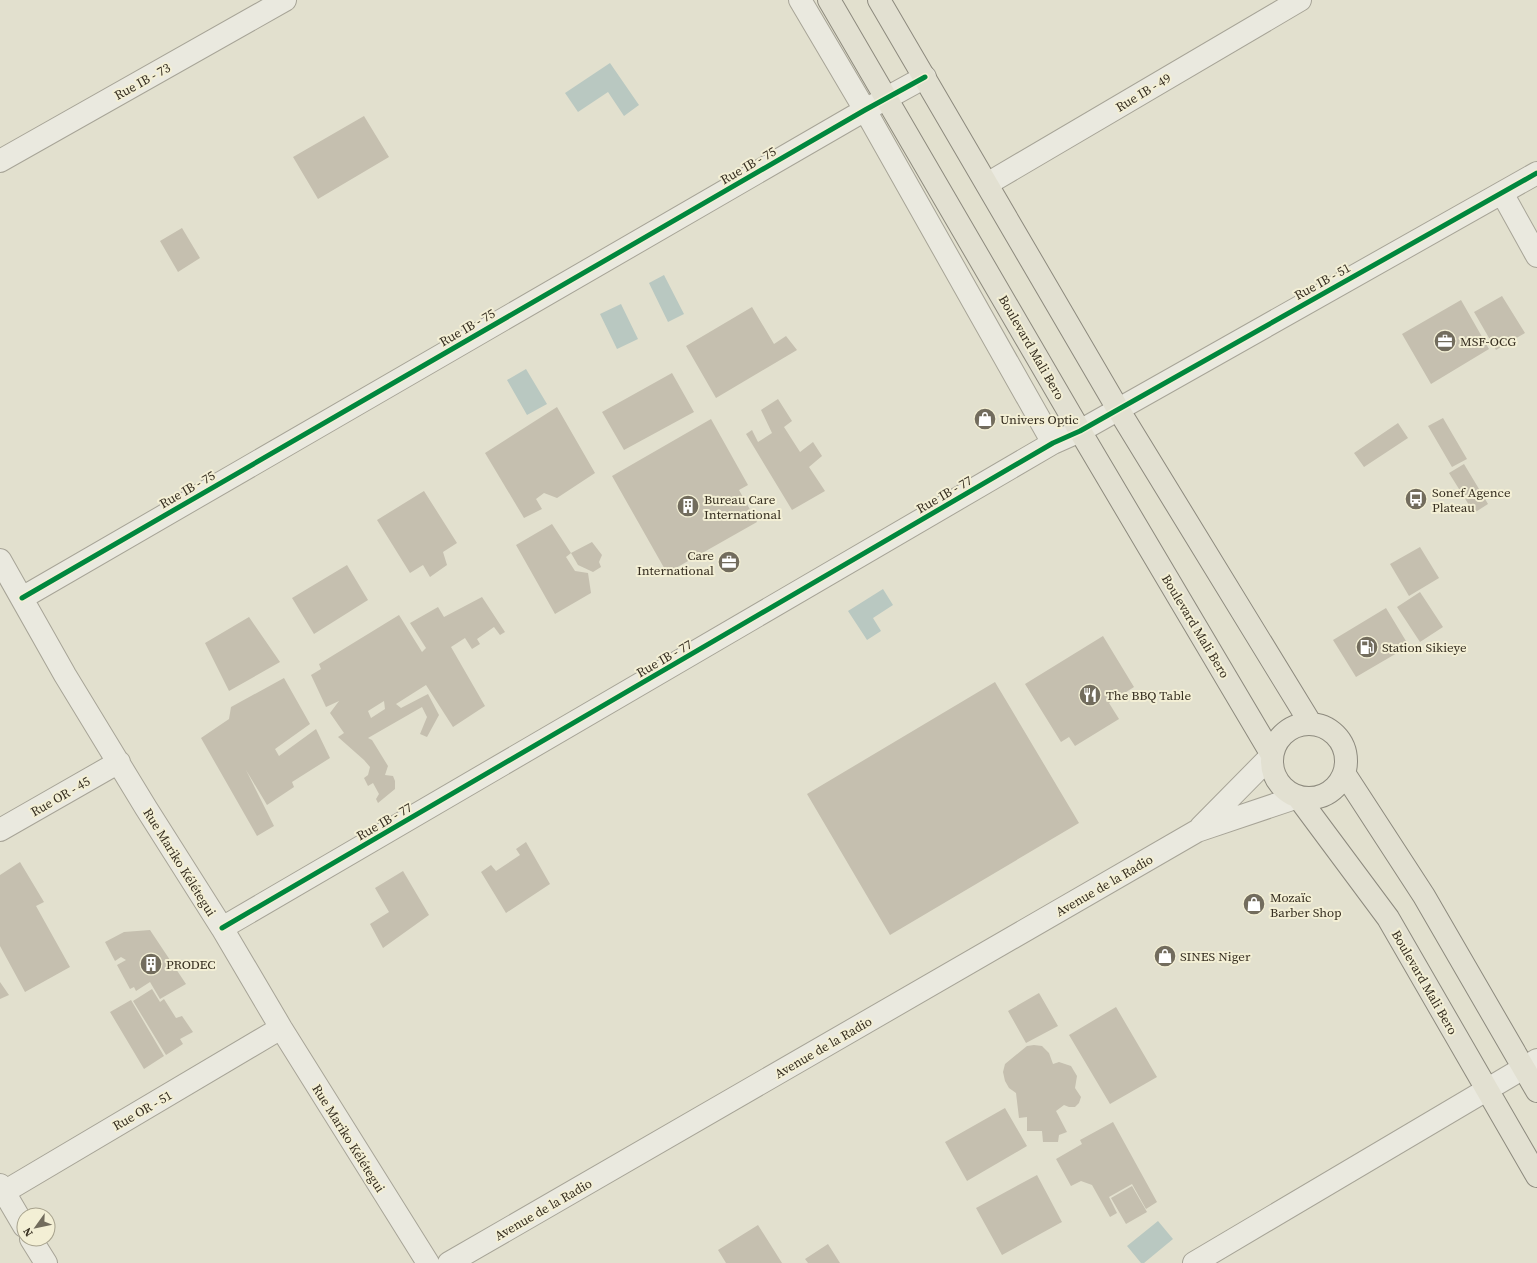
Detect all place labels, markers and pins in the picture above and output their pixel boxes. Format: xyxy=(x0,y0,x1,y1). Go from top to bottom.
office icon: MSF-OCG xyxy=(1432,328,1458,354)
place label: MSF-OCG xyxy=(1460,333,1516,350)
shop icon: Univers Optic xyxy=(972,406,998,432)
place label: Univers Optic xyxy=(1000,411,1079,428)
place label: Sonef Agence Plateau xyxy=(1432,484,1511,516)
bus stop icon: Sonef Agence Plateau xyxy=(1403,486,1429,512)
place label: Bureau Care International xyxy=(704,491,781,523)
building icon: Bureau Care International xyxy=(675,493,701,519)
place label: Care International xyxy=(637,547,714,579)
office icon: Care International xyxy=(716,549,742,575)
fuel station icon: Station Sikieye xyxy=(1354,634,1380,660)
place label: Station Sikieye xyxy=(1382,639,1467,656)
restaurant icon: The BBQ Table xyxy=(1077,682,1103,708)
place label: The BBQ Table xyxy=(1106,687,1191,704)
place label: Mozaïc Barber Shop xyxy=(1270,889,1342,921)
shop icon: Mozaïc Barber Shop xyxy=(1241,891,1267,917)
shop icon: SINES Niger xyxy=(1152,943,1178,969)
place label: SINES Niger xyxy=(1180,948,1251,965)
building icon: PRODEC xyxy=(138,951,164,977)
place label: PRODEC xyxy=(166,956,216,973)

